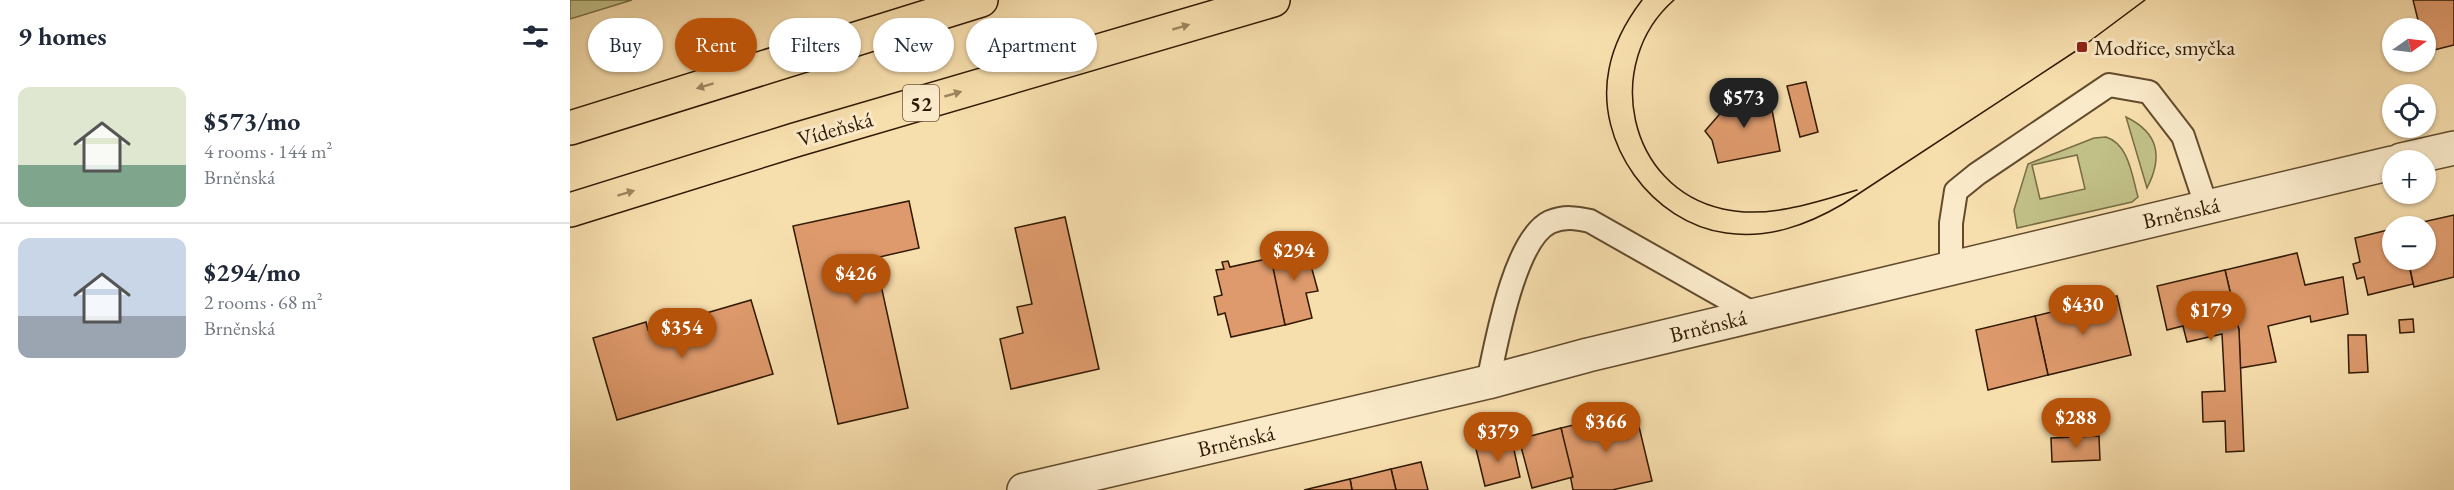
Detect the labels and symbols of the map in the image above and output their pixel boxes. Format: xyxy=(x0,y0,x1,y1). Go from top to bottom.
north arrow xyxy=(2382,18,2436,72)
one-way arrow xyxy=(1172,22,1190,31)
place label: Modřice, smyčka xyxy=(2094,33,2235,62)
marker: Modřice, smyčka xyxy=(2075,40,2089,54)
pin: $573 xyxy=(1708,78,1780,129)
one-way arrow xyxy=(696,82,714,91)
road number: 52 xyxy=(903,85,939,121)
one-way arrow xyxy=(944,89,962,98)
street label: Vídeňská xyxy=(794,104,876,154)
one-way arrow xyxy=(617,188,635,197)
street label: Brněnská xyxy=(2140,190,2223,236)
pin: $294 xyxy=(1258,231,1330,282)
pin: $426 xyxy=(820,254,892,305)
pin: $430 xyxy=(2047,285,2119,336)
pin: $179 xyxy=(2175,291,2247,342)
street label: Brněnská xyxy=(1667,302,1750,350)
pin: $354 xyxy=(646,308,718,359)
pin: $288 xyxy=(2040,398,2112,449)
pin: $366 xyxy=(1570,402,1642,453)
pin: $379 xyxy=(1462,412,1534,463)
street label: Brněnská xyxy=(1195,418,1278,464)

